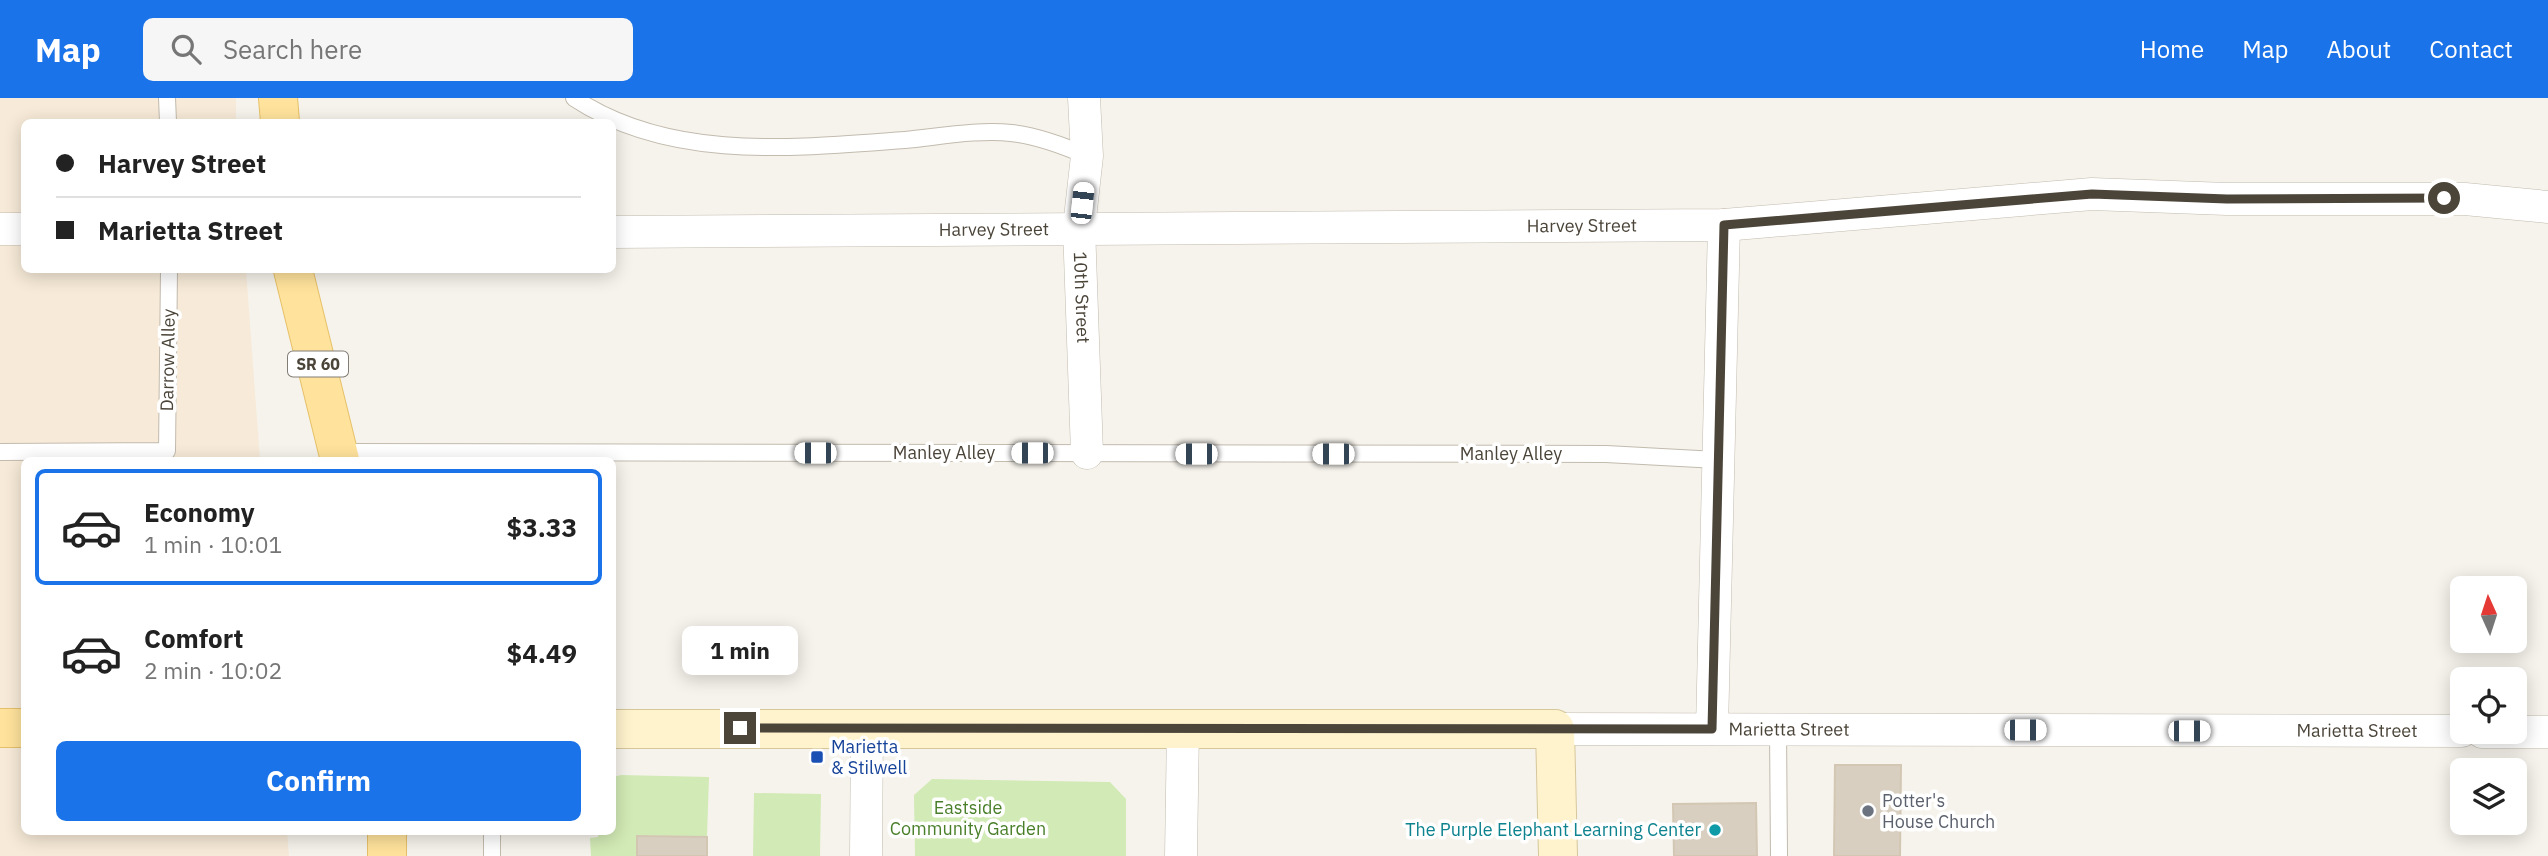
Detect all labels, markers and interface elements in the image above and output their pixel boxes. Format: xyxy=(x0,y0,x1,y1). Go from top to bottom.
search box xyxy=(143,18,633,81)
text: Map xyxy=(35,28,101,71)
icon: search xyxy=(167,30,205,68)
text: Search here xyxy=(223,32,362,66)
text: Home xyxy=(2140,33,2204,65)
text: Map xyxy=(2242,33,2288,65)
text: About xyxy=(2326,33,2391,65)
text: Contact xyxy=(2429,33,2513,65)
text: Harvey Street xyxy=(98,146,266,180)
car xyxy=(1070,181,1095,225)
route start xyxy=(2428,182,2460,214)
text: Marietta Street xyxy=(98,213,283,247)
street label: Harvey Street xyxy=(1527,214,1637,237)
street label: Harvey Street xyxy=(939,217,1049,241)
street label: 10th Street xyxy=(1069,251,1095,344)
street label: Darrow Alley xyxy=(155,308,180,412)
road number: SR 60 xyxy=(288,352,348,376)
street label: Manley Alley xyxy=(893,441,995,464)
street label: Manley Alley xyxy=(1460,442,1562,465)
car xyxy=(795,443,837,464)
car xyxy=(1012,443,1054,464)
car xyxy=(1176,444,1218,465)
car xyxy=(1313,444,1355,465)
text: Economy xyxy=(144,495,255,529)
icon: car xyxy=(60,496,123,559)
text: $3.33 xyxy=(507,510,577,544)
text: 1 min · 10:01 xyxy=(144,529,282,559)
north arrow xyxy=(2450,576,2527,653)
map controls xyxy=(2450,576,2527,835)
text: Comfort xyxy=(144,621,243,655)
icon: car xyxy=(60,622,123,685)
callout: 1 min xyxy=(682,626,798,676)
text: 1 min xyxy=(710,635,770,665)
text: $4.49 xyxy=(507,636,577,670)
text: 2 min · 10:02 xyxy=(144,655,282,685)
button: locate xyxy=(2450,667,2527,744)
route end xyxy=(724,712,756,744)
street label: Marietta Street xyxy=(1728,717,1850,741)
street label: Marietta Street xyxy=(2296,719,2418,742)
car xyxy=(2005,720,2047,741)
car xyxy=(2169,721,2211,742)
place label: Marietta & Stilwell xyxy=(831,735,907,779)
button: Confirm xyxy=(56,741,581,821)
marker: Marietta & Stilwell xyxy=(809,749,825,765)
button: layers xyxy=(2450,758,2527,835)
place label: Potter's House Church xyxy=(1882,789,1995,833)
park label: Eastside Community Garden xyxy=(890,796,1046,840)
marker: Potter's House Church xyxy=(1860,803,1876,819)
place label: The Purple Elephant Learning Center xyxy=(1405,818,1701,841)
marker: The Purple Elephant Learning Center xyxy=(1707,822,1723,838)

